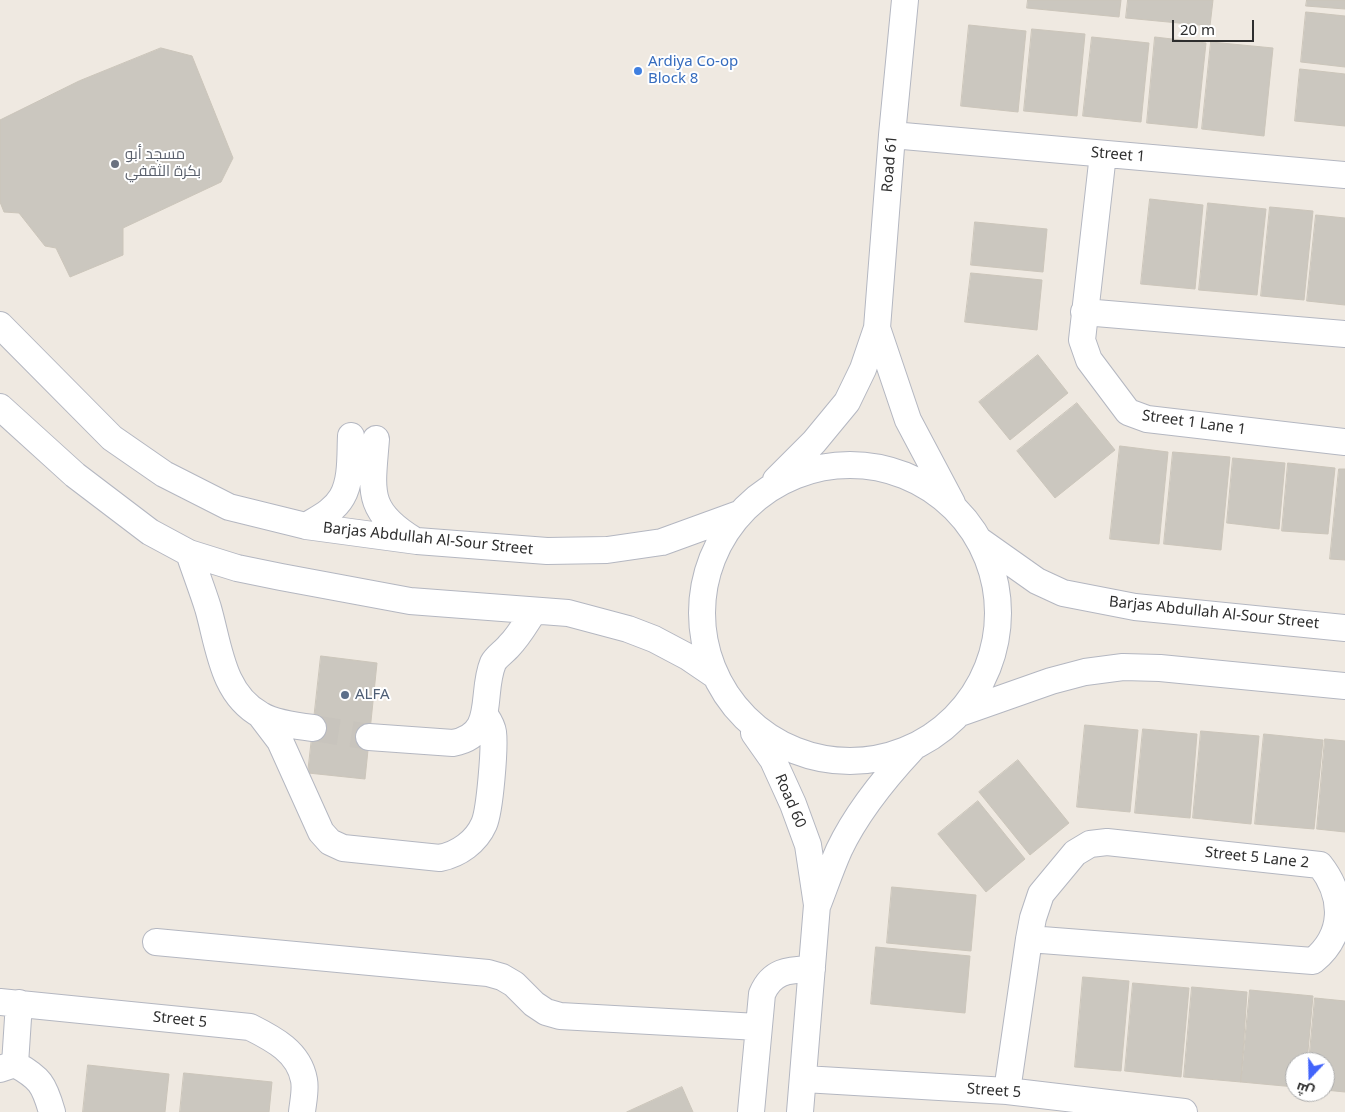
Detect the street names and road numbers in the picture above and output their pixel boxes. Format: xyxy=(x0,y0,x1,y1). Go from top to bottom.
street label: Road 61 xyxy=(879,135,901,193)
street label: Street 1 xyxy=(1090,144,1146,166)
street label: Street 1 Lane 1 xyxy=(1141,407,1247,439)
street label: Barjas Abdullah Al-Sour Street xyxy=(322,519,534,559)
street label: Barjas Abdullah Al-Sour Street xyxy=(1108,593,1320,633)
street label: Road 60 xyxy=(771,771,809,831)
street label: Street 5 Lane 2 xyxy=(1204,844,1310,872)
street label: Street 5 xyxy=(152,1008,208,1032)
street label: Street 5 xyxy=(966,1080,1022,1102)

